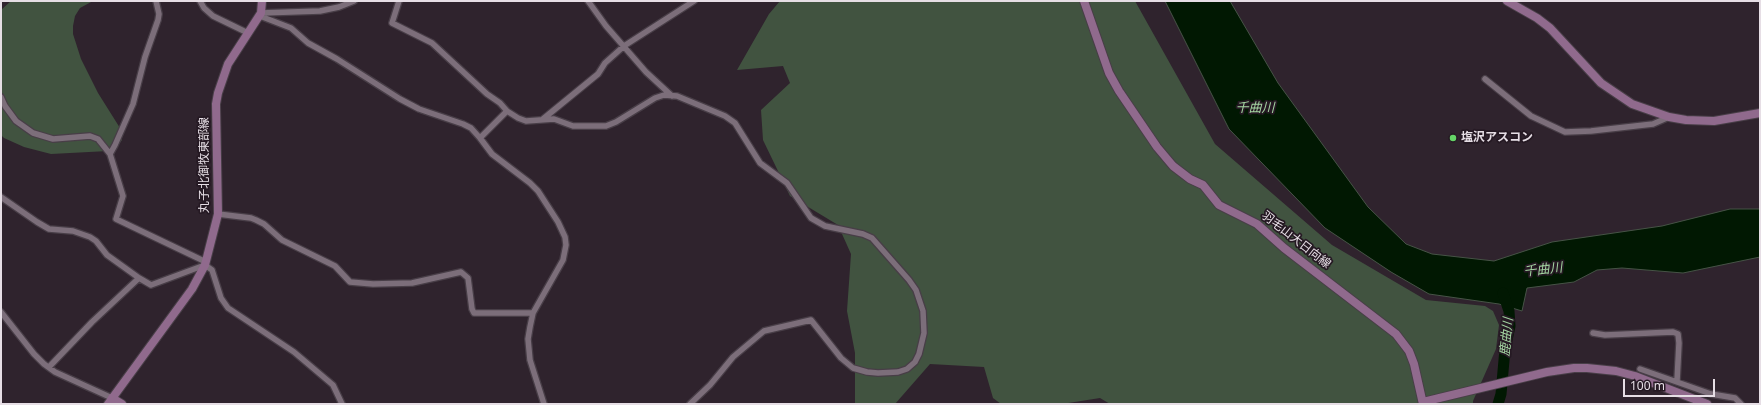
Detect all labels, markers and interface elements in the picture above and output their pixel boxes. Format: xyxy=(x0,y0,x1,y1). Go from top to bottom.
water label: 千曲川 xyxy=(1236,100,1274,116)
street label: 丸子北御牧東部線 xyxy=(198,117,212,213)
place label: 塩沢アスコン xyxy=(1461,131,1533,145)
marker: 塩沢アスコン xyxy=(1448,133,1458,143)
street label: 羽毛山大日向線 xyxy=(1258,208,1334,272)
water label: 千曲川 xyxy=(1523,260,1563,280)
water label: 鹿曲川 xyxy=(1497,317,1517,357)
scale bar xyxy=(1625,371,1717,397)
text: 100 m xyxy=(1630,377,1665,394)

